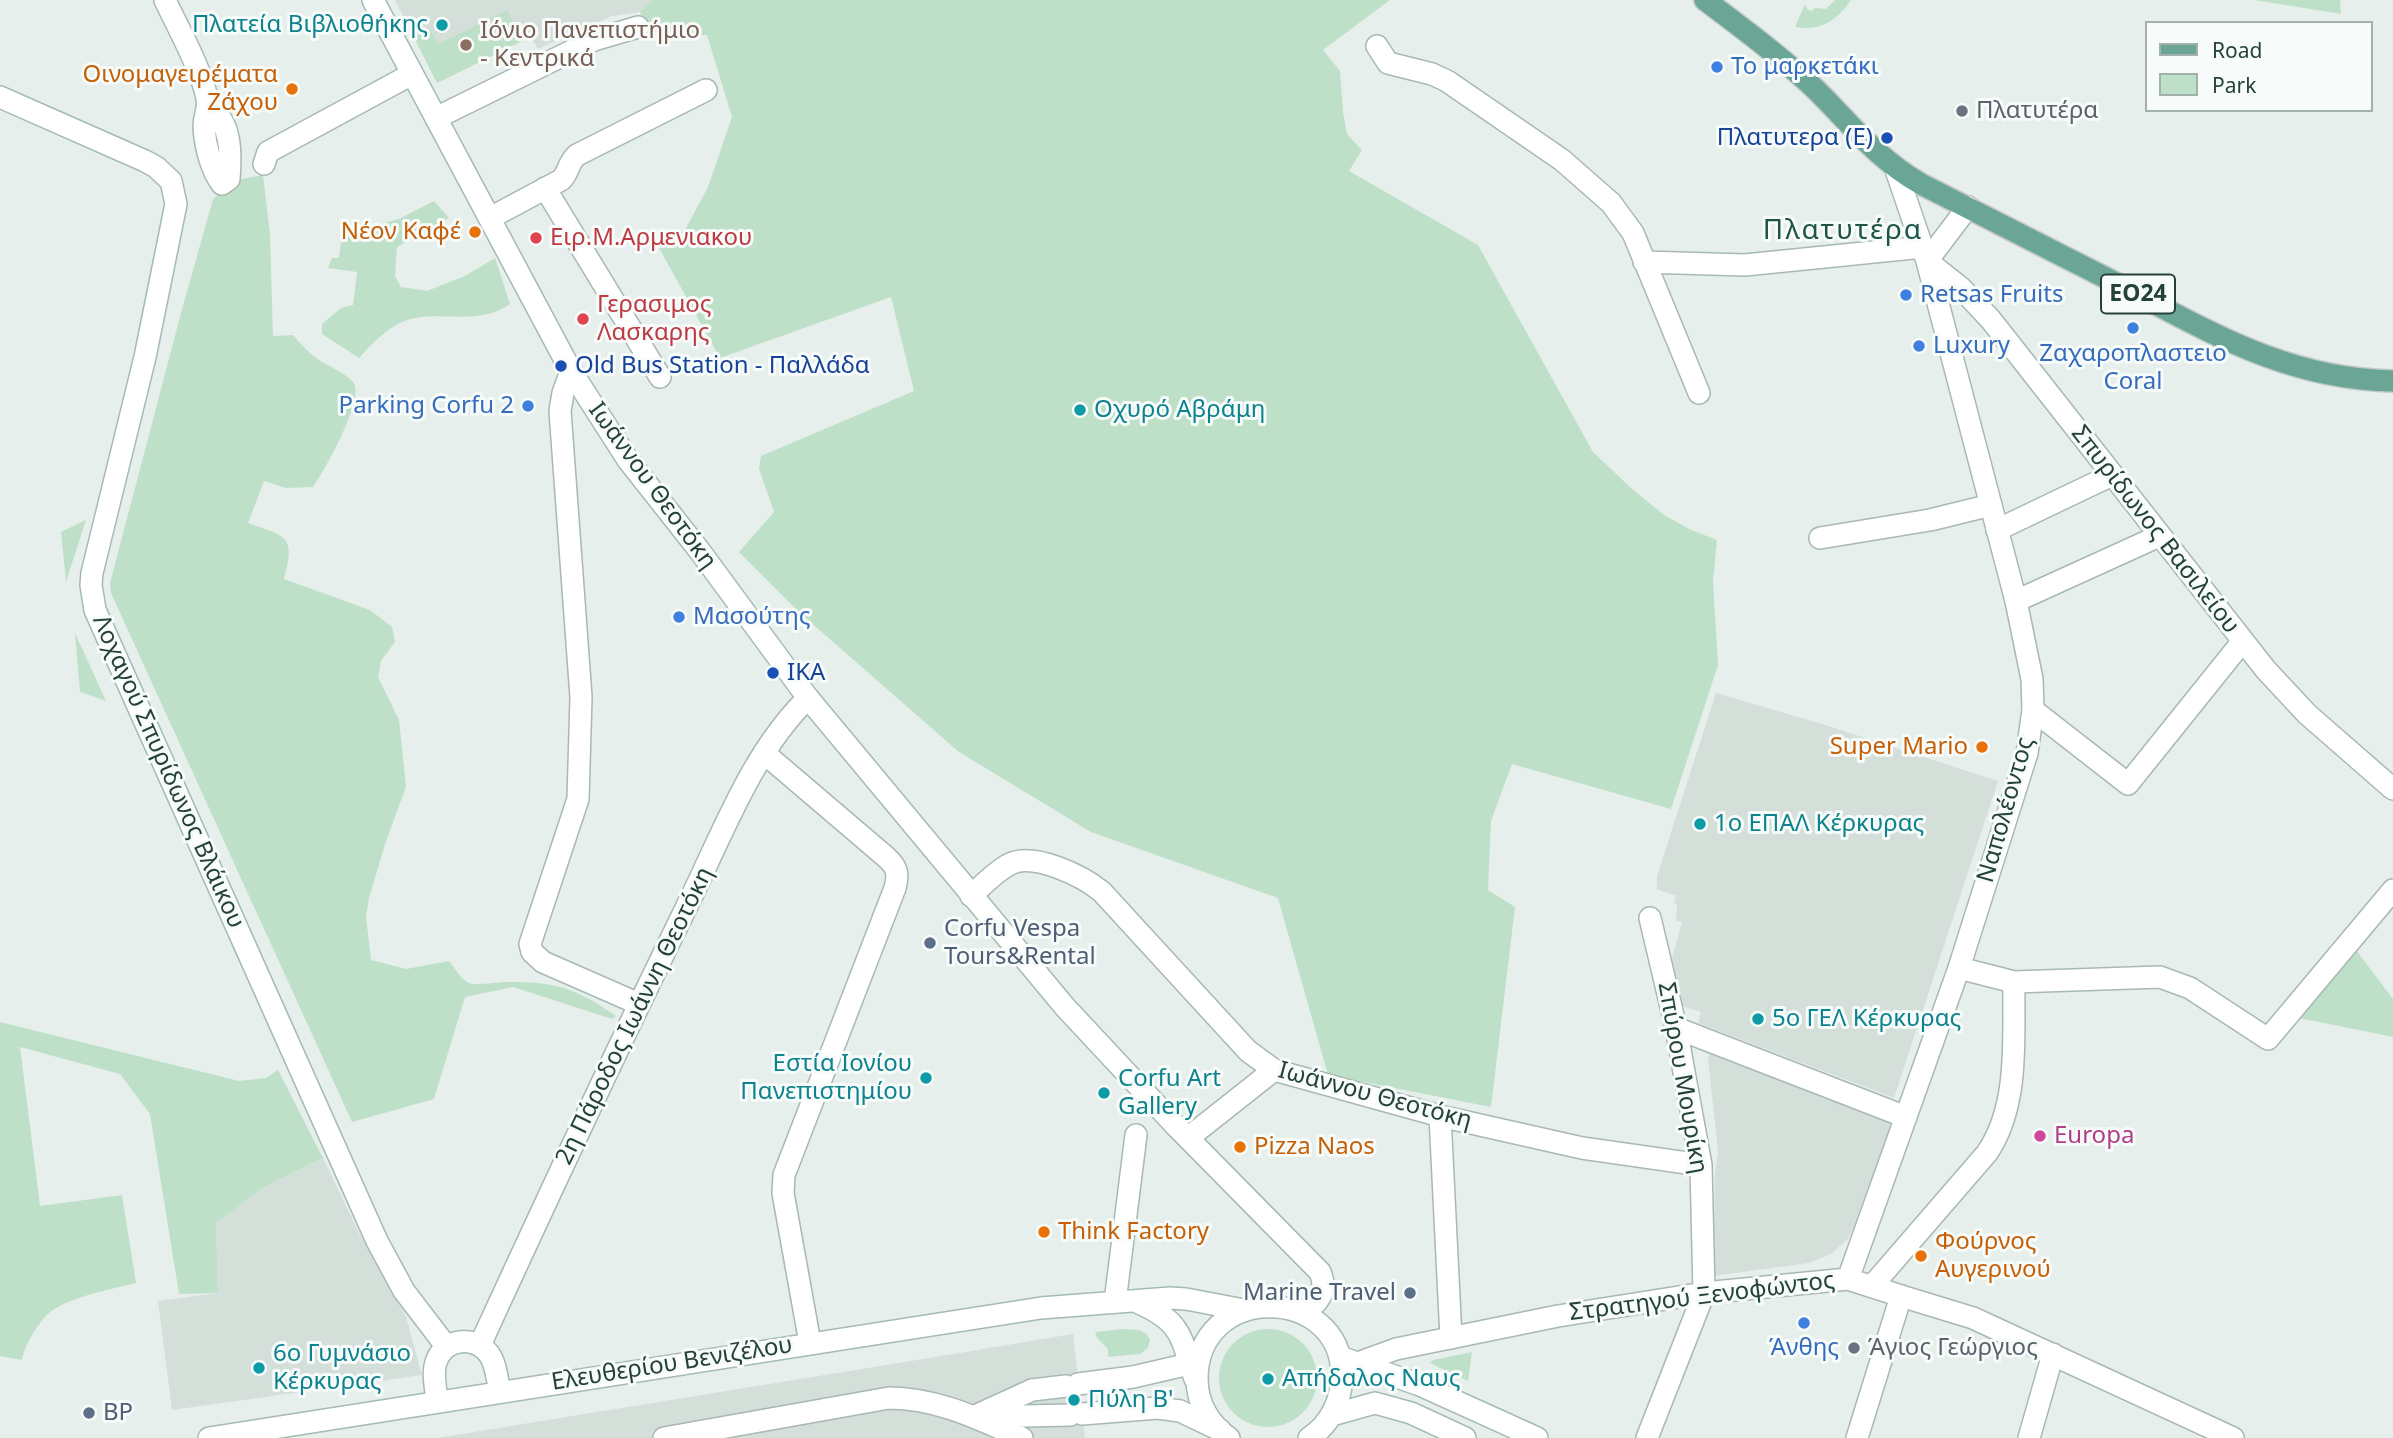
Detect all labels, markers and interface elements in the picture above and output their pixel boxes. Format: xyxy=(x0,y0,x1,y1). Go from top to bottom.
place label: Πλατεία Βιβλιοθήκης xyxy=(192,11,428,39)
marker: Πλατεία Βιβλιοθήκης xyxy=(434,17,450,33)
place label: Ιόνιο Πανεπιστήμιο - Κεντρικά xyxy=(480,17,700,73)
legend xyxy=(2144,21,2372,112)
text: Road xyxy=(2212,36,2262,64)
marker: Ιόνιο Πανεπιστήμιο - Κεντρικά xyxy=(458,37,474,53)
place label: Το μαρκετάκι xyxy=(1731,53,1879,81)
marker: Το μαρκετάκι xyxy=(1709,59,1725,75)
place label: Οινομαγειρέματα Ζάχου xyxy=(82,61,278,117)
text: Park xyxy=(2212,71,2256,99)
marker: Οινομαγειρέματα Ζάχου xyxy=(284,81,300,97)
place label: Πλατυτέρα xyxy=(1976,97,2098,125)
marker: Πλατυτέρα xyxy=(1954,103,1970,119)
place label: Πλατυτερα (E) xyxy=(1717,124,1873,152)
marker: Πλατυτερα (E) xyxy=(1879,130,1895,146)
district label: Πλατυτέρα xyxy=(1764,214,1922,248)
place label: Νέον Καφέ xyxy=(341,218,461,246)
marker: Νέον Καφέ xyxy=(467,224,483,240)
place label: Ειρ.Μ.Αρμενιακου xyxy=(550,224,752,252)
marker: Ειρ.Μ.Αρμενιακου xyxy=(528,230,544,246)
road number: ΕΟ24 xyxy=(2101,274,2175,314)
place label: Retsas Fruits xyxy=(1920,281,2063,309)
marker: Retsas Fruits xyxy=(1898,287,1914,303)
place label: Γερασιμος Λασκαρης xyxy=(597,291,711,347)
marker: Γερασιμος Λασκαρης xyxy=(575,311,591,327)
marker: Ζαχαροπλαστειο Coral xyxy=(2125,320,2141,336)
place label: Luxury xyxy=(1933,332,2010,360)
marker: Luxury xyxy=(1911,338,1927,354)
place label: Ζαχαροπλαστειο Coral xyxy=(2039,340,2227,396)
place label: Old Bus Station - Παλλάδα xyxy=(575,352,870,380)
marker: Old Bus Station - Παλλάδα xyxy=(553,358,569,374)
place label: Parking Corfu 2 xyxy=(339,392,514,420)
place label: Οχυρό Αβράμη xyxy=(1094,396,1265,424)
street label: Ιωάννου Θεοτόκη xyxy=(582,397,722,575)
marker: Parking Corfu 2 xyxy=(520,398,536,414)
marker: Οχυρό Αβράμη xyxy=(1072,402,1088,418)
street label: Σπυρίδωνος Βασιλείου xyxy=(2065,420,2245,640)
place label: Μασούτης xyxy=(693,603,810,631)
marker: Μασούτης xyxy=(671,609,687,625)
street label: Λοχαγού Σπυρίδωνος Βλάικου xyxy=(86,611,250,933)
place label: ΙΚΑ xyxy=(787,659,825,687)
marker: ΙΚΑ xyxy=(765,665,781,681)
place label: Super Mario xyxy=(1830,733,1968,761)
street label: Ναπολέοντος xyxy=(1972,734,2040,886)
marker: Super Mario xyxy=(1974,739,1990,755)
place label: 1ο ΕΠΑΛ Κέρκυρας xyxy=(1714,810,1924,838)
marker: 1ο ΕΠΑΛ Κέρκυρας xyxy=(1692,816,1708,832)
street label: 2η Πάροδος Ιωάννη Θεοτόκη xyxy=(550,862,720,1170)
place label: Corfu Vespa Tours&Rental xyxy=(944,915,1096,971)
marker: Corfu Vespa Tours&Rental xyxy=(922,935,938,951)
street label: Σπύρου Μουρίκη xyxy=(1651,980,1713,1176)
place label: 5ο ΓΕΛ Κέρκυρας xyxy=(1772,1005,1961,1033)
marker: 5ο ΓΕΛ Κέρκυρας xyxy=(1750,1011,1766,1027)
place label: Εστία Ιονίου Πανεπιστημίου xyxy=(740,1050,912,1106)
street label: Ιωάννου Θεοτόκη xyxy=(1275,1056,1475,1136)
place label: Corfu Art Gallery xyxy=(1118,1065,1221,1121)
marker: Εστία Ιονίου Πανεπιστημίου xyxy=(918,1070,934,1086)
marker: Corfu Art Gallery xyxy=(1096,1085,1112,1101)
place label: Europa xyxy=(2054,1122,2134,1150)
marker: Europa xyxy=(2032,1128,2048,1144)
place label: Pizza Naos xyxy=(1254,1133,1375,1161)
marker: Pizza Naos xyxy=(1232,1139,1248,1155)
place label: Think Factory xyxy=(1058,1218,1209,1246)
marker: Think Factory xyxy=(1036,1224,1052,1240)
place label: Φούρνος Αυγερινού xyxy=(1935,1228,2051,1284)
marker: Φούρνος Αυγερινού xyxy=(1913,1248,1929,1264)
street label: Στρατηγού Ξενοφώντος xyxy=(1568,1266,1836,1328)
place label: Marine Travel xyxy=(1243,1279,1396,1307)
marker: Marine Travel xyxy=(1402,1285,1418,1301)
marker: Άνθης xyxy=(1796,1315,1812,1331)
street label: Ελευθερίου Βενιζέλου xyxy=(549,1331,795,1397)
place label: Άνθης xyxy=(1769,1334,1839,1362)
place label: Άγιος Γεώργιος xyxy=(1868,1334,2038,1362)
place label: 6ο Γυμνάσιο Κέρκυρας xyxy=(273,1340,411,1396)
marker: Άγιος Γεώργιος xyxy=(1846,1340,1862,1356)
marker: 6ο Γυμνάσιο Κέρκυρας xyxy=(251,1360,267,1376)
place label: Απήδαλος Ναυς xyxy=(1282,1365,1460,1393)
marker: Απήδαλος Ναυς xyxy=(1260,1371,1276,1387)
place label: Πύλη Β' xyxy=(1088,1386,1173,1414)
marker: Πύλη Β' xyxy=(1066,1392,1082,1408)
place label: BP xyxy=(103,1399,133,1427)
marker: BP xyxy=(81,1405,97,1421)

